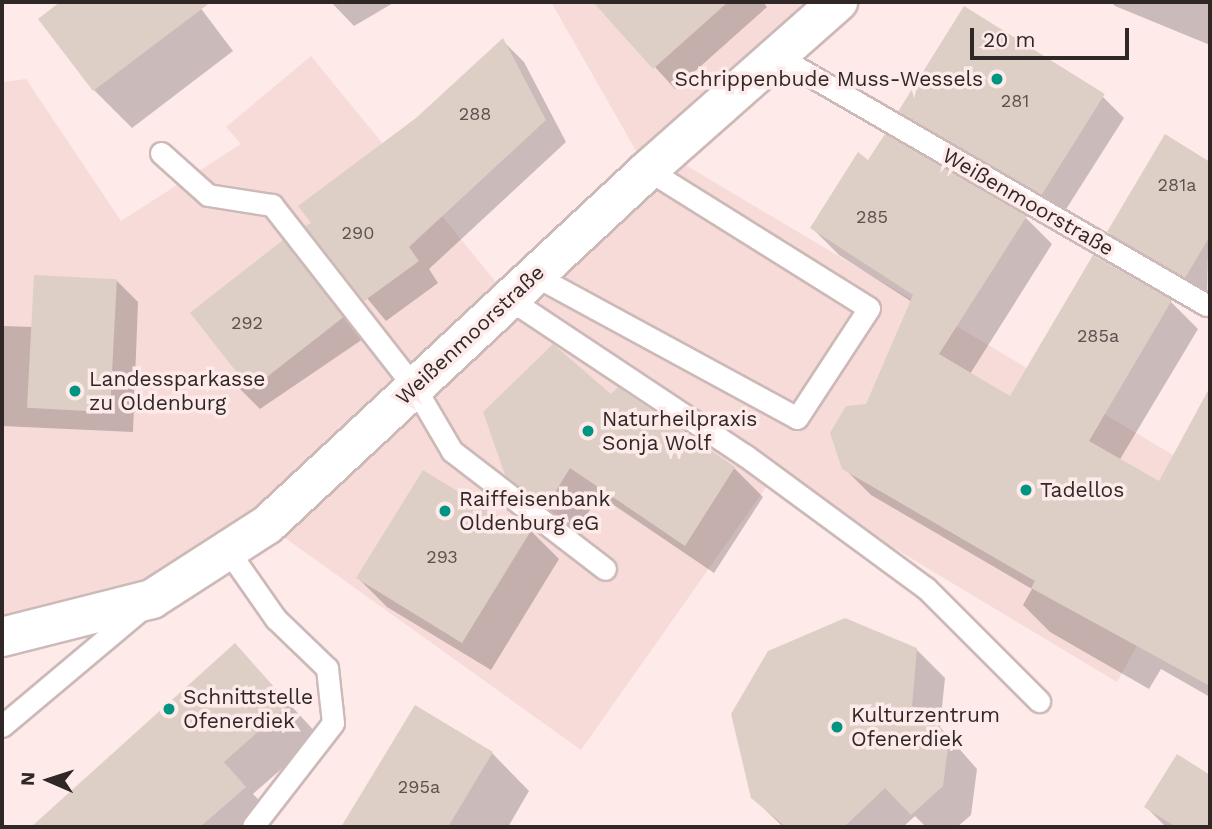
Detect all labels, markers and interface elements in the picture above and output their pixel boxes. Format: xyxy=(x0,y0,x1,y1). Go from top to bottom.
scale bar xyxy=(974,14,1133,58)
text: 20 m xyxy=(983,27,1035,52)
place label: Schrippenbude Muss-Wessels xyxy=(674,66,983,92)
marker: Schrippenbude Muss-Wessels xyxy=(989,71,1005,87)
house number: 281 xyxy=(1001,90,1029,112)
house number: 288 xyxy=(459,103,491,125)
street label: Weißenmoorstraße xyxy=(938,143,1118,261)
house number: 281a xyxy=(1158,174,1196,196)
house number: 285 xyxy=(856,206,888,228)
house number: 290 xyxy=(342,222,374,244)
street label: Weißenmoorstraße xyxy=(391,260,549,410)
house number: 292 xyxy=(231,312,263,334)
house number: 285a xyxy=(1077,325,1119,347)
place label: Landessparkasse zu Oldenburg xyxy=(89,366,265,416)
marker: Landessparkasse zu Oldenburg xyxy=(67,383,83,399)
place label: Naturheilpraxis Sonja Wolf xyxy=(602,406,757,456)
marker: Naturheilpraxis Sonja Wolf xyxy=(580,423,596,439)
place label: Tadellos xyxy=(1040,477,1124,503)
marker: Tadellos xyxy=(1018,482,1034,498)
place label: Raiffeisenbank Oldenburg eG xyxy=(459,486,610,536)
marker: Raiffeisenbank Oldenburg eG xyxy=(437,503,453,519)
house number: 293 xyxy=(426,546,458,568)
place label: Schnittstelle Ofenerdiek xyxy=(183,684,313,734)
marker: Schnittstelle Ofenerdiek xyxy=(161,701,177,717)
place label: Kulturzentrum Ofenerdiek xyxy=(851,702,1000,752)
marker: Kulturzentrum Ofenerdiek xyxy=(829,719,845,735)
north arrow xyxy=(14,745,84,815)
text: N xyxy=(16,771,39,787)
house number: 295a xyxy=(398,776,440,798)

